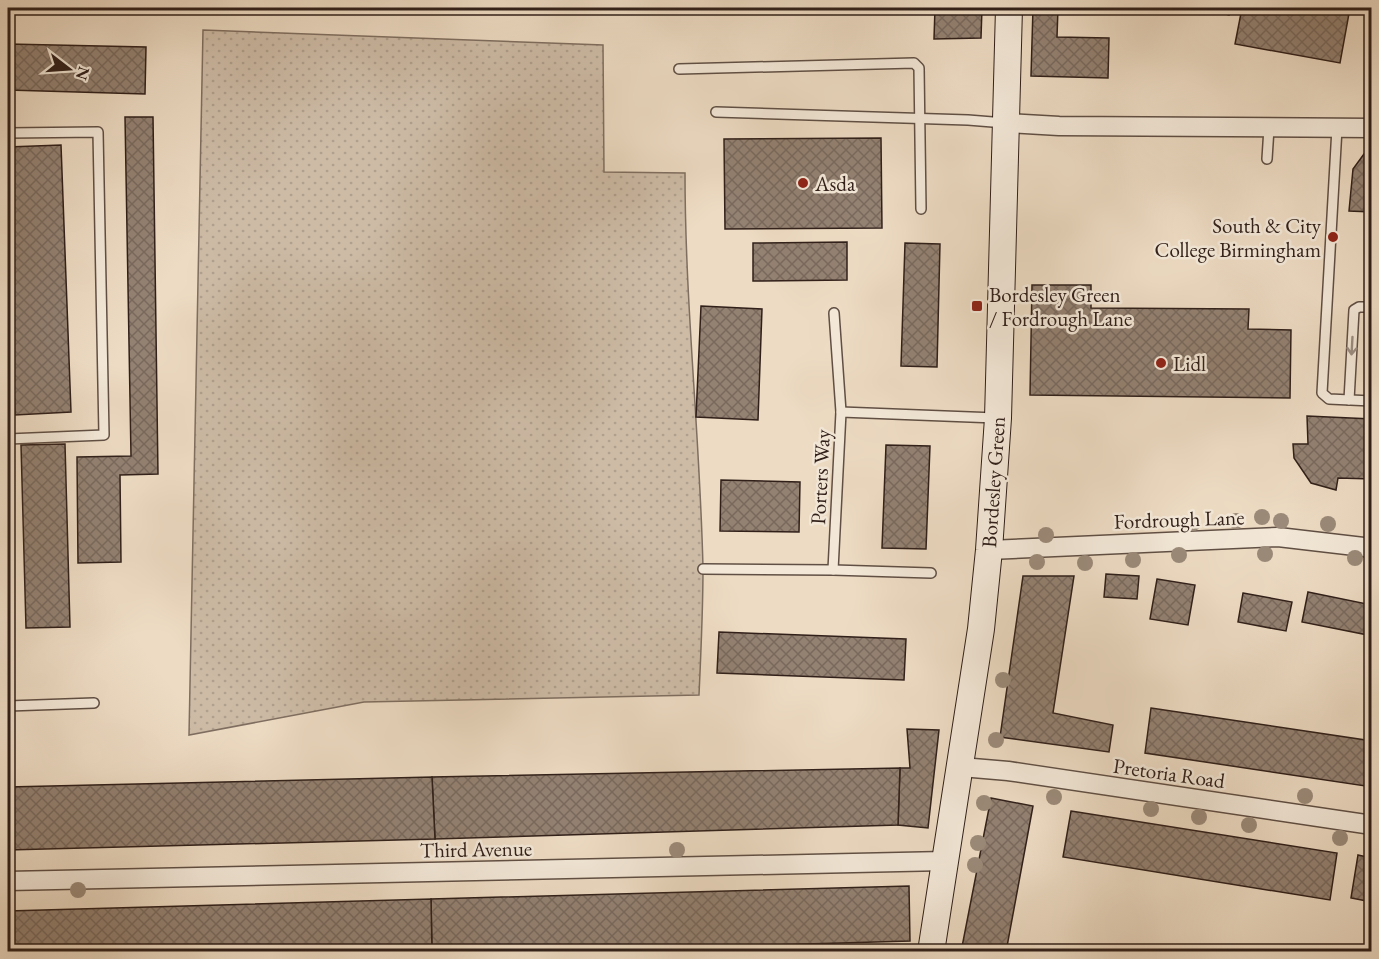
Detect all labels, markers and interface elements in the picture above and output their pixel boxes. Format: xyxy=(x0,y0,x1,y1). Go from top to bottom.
north arrow xyxy=(39,39,99,99)
text: N xyxy=(71,64,95,83)
place label: Asda xyxy=(814,170,856,197)
marker: Asda xyxy=(796,176,810,190)
place label: South & City College Birmingham xyxy=(1154,212,1322,263)
marker: South & City College Birmingham xyxy=(1326,230,1340,244)
place label: Bordesley Green / Fordrough Lane xyxy=(989,281,1132,332)
marker: Bordesley Green / Fordrough Lane xyxy=(970,299,984,313)
one-way arrow xyxy=(1347,336,1358,356)
place label: Lidl xyxy=(1173,350,1206,377)
marker: Lidl xyxy=(1154,356,1168,370)
street label: Bordesley Green xyxy=(975,415,1011,549)
street label: Porters Way xyxy=(804,428,836,525)
street label: Fordrough Lane xyxy=(1113,503,1245,535)
street label: Pretoria Road xyxy=(1111,752,1227,794)
street label: Third Avenue xyxy=(420,835,532,863)

